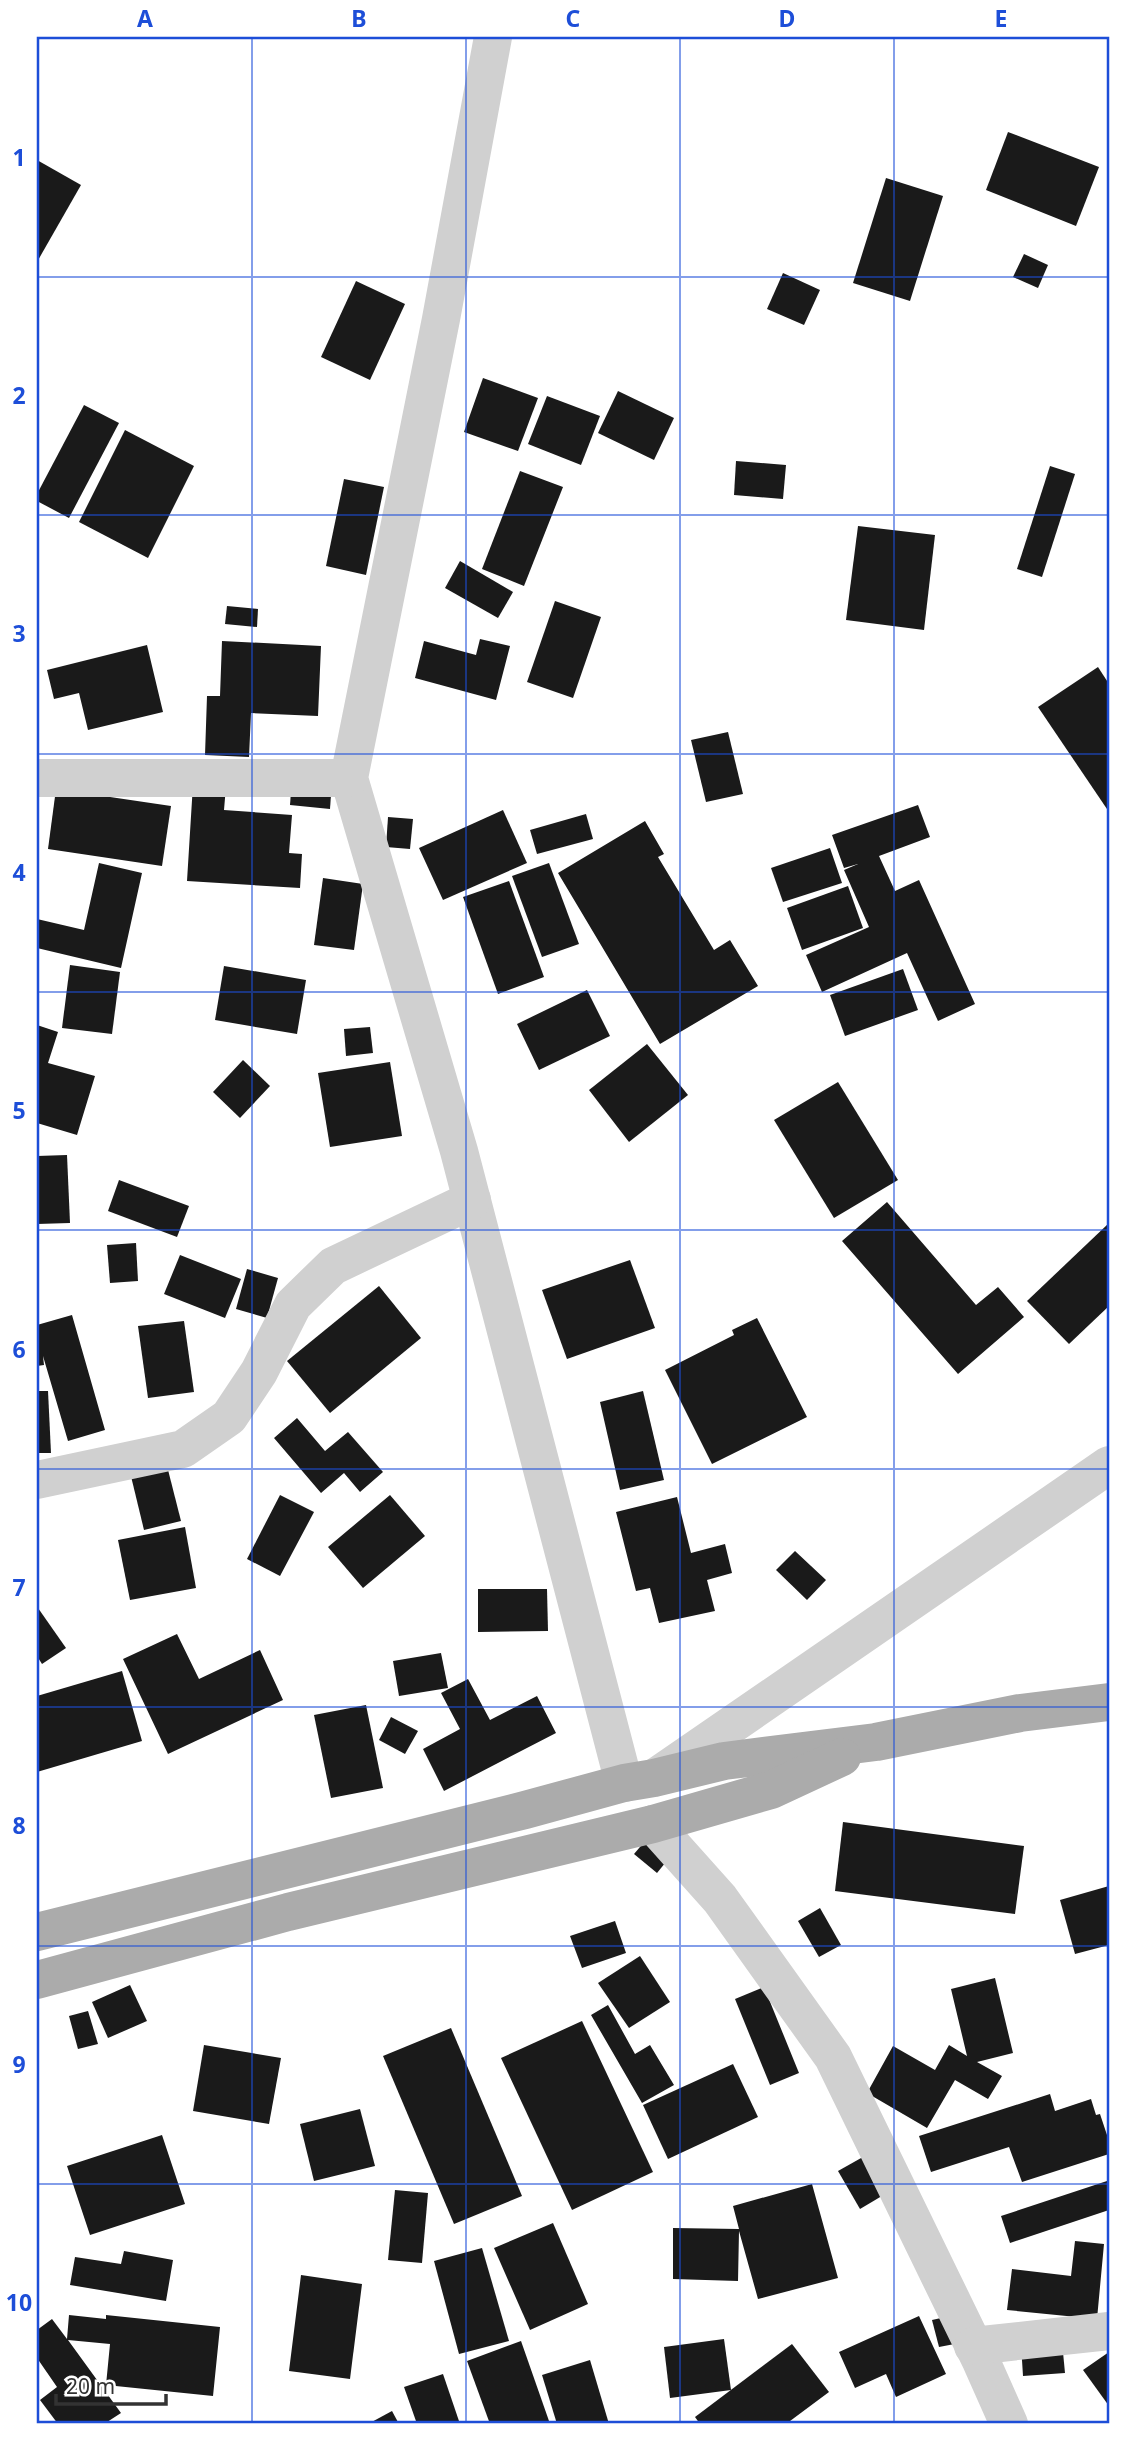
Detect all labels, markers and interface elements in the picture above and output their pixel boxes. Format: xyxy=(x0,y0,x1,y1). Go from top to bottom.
text: A xyxy=(137,2,153,34)
text: B xyxy=(351,2,367,34)
text: C xyxy=(566,2,581,34)
text: D xyxy=(779,2,795,34)
text: E xyxy=(995,2,1007,34)
text: 1 xyxy=(12,141,26,173)
text: 2 xyxy=(12,379,26,411)
text: 3 xyxy=(12,617,26,649)
text: 4 xyxy=(12,856,26,888)
text: 5 xyxy=(12,1094,26,1126)
text: 6 xyxy=(12,1333,26,1365)
text: 7 xyxy=(12,1571,26,1603)
text: 8 xyxy=(12,1809,26,1841)
text: 9 xyxy=(12,2048,26,2080)
text: 10 xyxy=(6,2286,32,2318)
scale bar xyxy=(56,2363,166,2407)
text: 20 m xyxy=(66,2372,115,2400)

